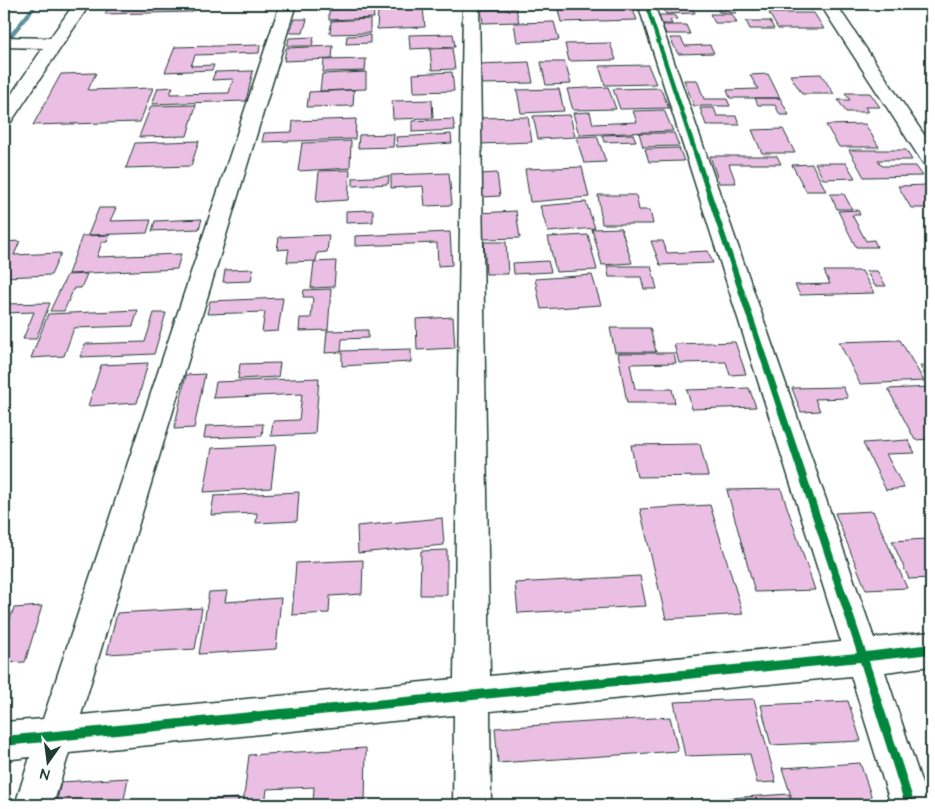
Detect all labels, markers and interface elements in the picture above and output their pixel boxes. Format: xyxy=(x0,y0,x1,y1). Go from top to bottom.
north arrow xyxy=(22,736,72,786)
text: N xyxy=(38,763,52,784)

